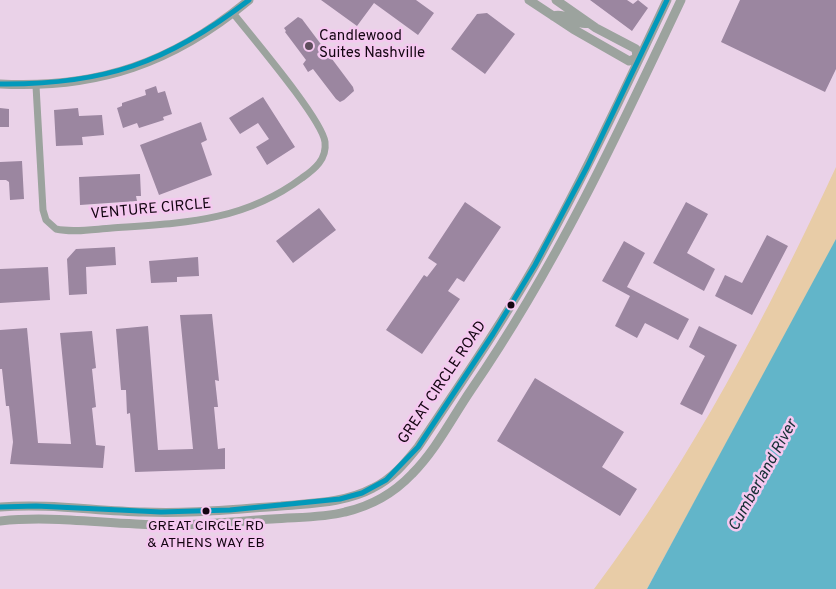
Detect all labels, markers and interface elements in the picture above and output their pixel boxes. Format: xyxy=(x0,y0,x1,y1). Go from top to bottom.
place label: Candlewood Suites Nashville xyxy=(319,28,425,63)
marker: Candlewood Suites Nashville xyxy=(303,40,315,52)
street label: VENTURE CIRCLE xyxy=(90,196,212,224)
unlabelled marker xyxy=(506,300,516,310)
street label: GREAT CIRCLE ROAD xyxy=(395,318,491,448)
water label: Cumberland River xyxy=(725,417,803,535)
marker: GREAT CIRCLE RD & ATHENS WAY EB xyxy=(201,506,211,516)
place label: GREAT CIRCLE RD & ATHENS WAY EB xyxy=(147,519,265,552)

